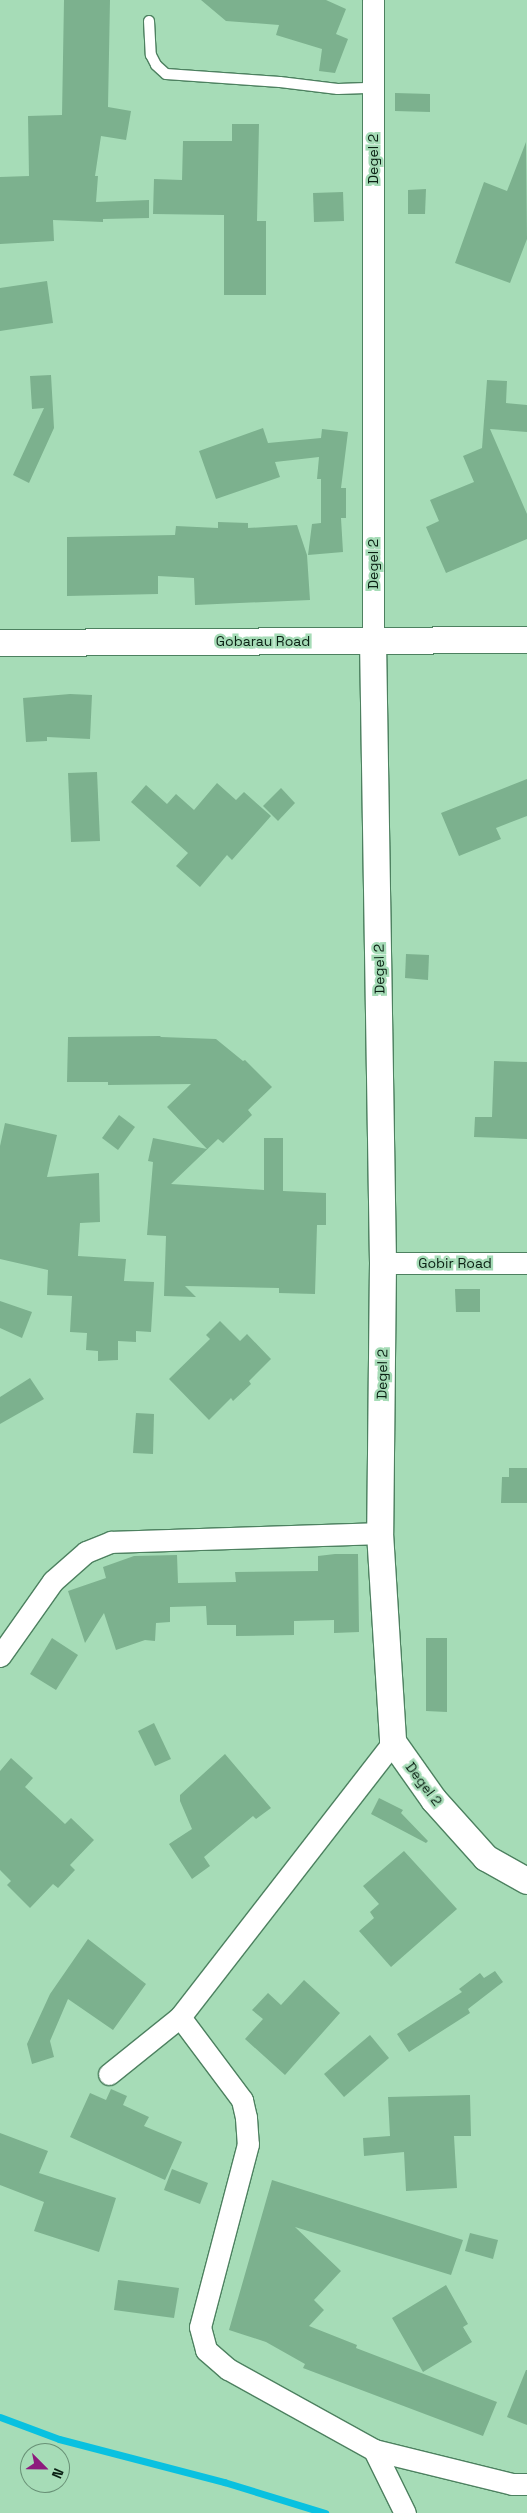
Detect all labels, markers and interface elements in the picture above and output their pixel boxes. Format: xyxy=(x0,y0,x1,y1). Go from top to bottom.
street label: Degel 2 xyxy=(365,134,381,184)
street label: Degel 2 xyxy=(365,539,381,589)
street label: Gobarau Road xyxy=(216,633,310,649)
street label: Degel 2 xyxy=(370,944,388,994)
street label: Gobir Road xyxy=(418,1255,492,1271)
street label: Degel 2 xyxy=(373,1349,391,1399)
street label: Degel 2 xyxy=(402,1759,446,1809)
north arrow xyxy=(20,2443,70,2493)
text: N xyxy=(48,2466,68,2481)

